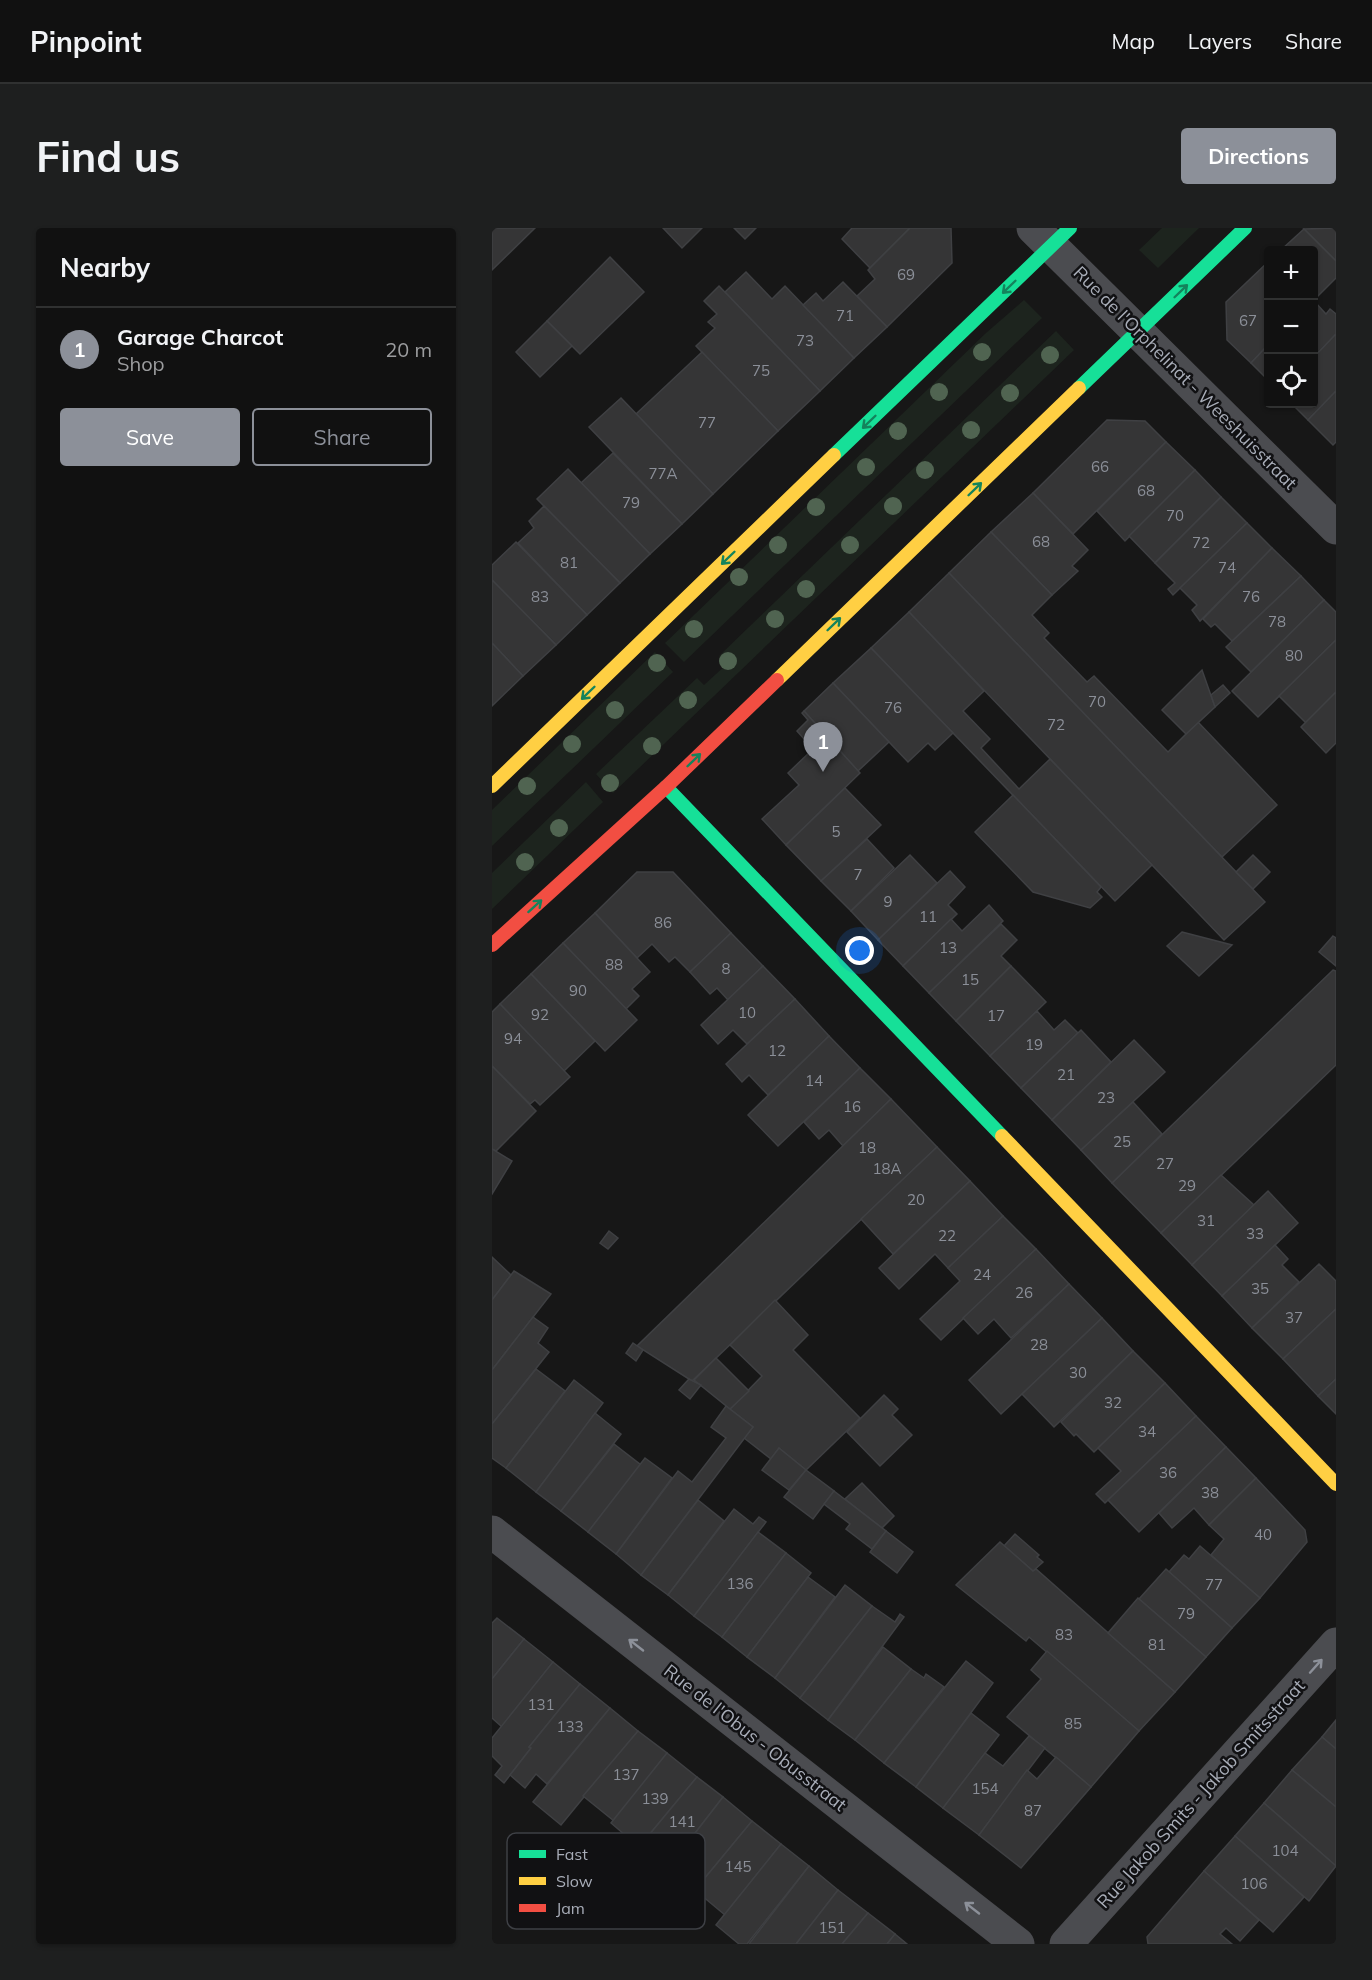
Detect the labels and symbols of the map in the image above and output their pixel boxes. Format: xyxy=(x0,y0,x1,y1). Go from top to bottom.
street label: Rue de l'Orphelinat - Weeshuisstraat xyxy=(1069,261,1302,494)
house number: 69 xyxy=(897,265,915,284)
one-way arrow xyxy=(1002,280,1017,294)
one-way arrow xyxy=(1173,283,1188,298)
house number: 71 xyxy=(836,306,854,325)
house number: 67 xyxy=(1239,311,1257,330)
house number: 73 xyxy=(796,331,814,350)
house number: 75 xyxy=(752,361,770,380)
house number: 77 xyxy=(698,413,716,432)
one-way arrow xyxy=(861,415,876,430)
house number: 66 xyxy=(1091,457,1109,476)
house number: 77A xyxy=(648,464,678,483)
one-way arrow xyxy=(967,481,982,496)
house number: 68 xyxy=(1137,481,1155,500)
house number: 79 xyxy=(622,493,640,512)
house number: 70 xyxy=(1166,506,1184,525)
house number: 68 xyxy=(1032,532,1050,551)
house number: 72 xyxy=(1192,533,1210,552)
one-way arrow xyxy=(721,551,736,565)
house number: 81 xyxy=(560,553,578,572)
house number: 74 xyxy=(1218,558,1236,577)
house number: 83 xyxy=(531,587,549,606)
house number: 76 xyxy=(1242,587,1260,606)
house number: 78 xyxy=(1268,612,1286,631)
one-way arrow xyxy=(827,617,842,631)
house number: 80 xyxy=(1285,646,1303,665)
one-way arrow xyxy=(581,686,596,701)
house number: 70 xyxy=(1088,692,1106,711)
house number: 76 xyxy=(884,698,902,717)
house number: 72 xyxy=(1047,715,1065,734)
pin: 1 xyxy=(804,722,842,772)
one-way arrow xyxy=(687,752,702,767)
house number: 5 xyxy=(831,822,841,841)
house number: 7 xyxy=(853,865,863,884)
house number: 9 xyxy=(883,892,893,911)
one-way arrow xyxy=(527,899,542,913)
house number: 11 xyxy=(919,907,937,926)
house number: 86 xyxy=(654,913,672,932)
your location xyxy=(845,936,874,965)
house number: 13 xyxy=(939,938,957,957)
house number: 88 xyxy=(605,955,623,974)
house number: 8 xyxy=(721,959,731,978)
house number: 15 xyxy=(961,970,979,989)
house number: 90 xyxy=(569,981,587,1000)
house number: 10 xyxy=(738,1003,756,1022)
house number: 92 xyxy=(531,1005,549,1024)
house number: 17 xyxy=(987,1006,1005,1025)
house number: 94 xyxy=(504,1029,522,1048)
house number: 19 xyxy=(1025,1035,1043,1054)
house number: 12 xyxy=(768,1041,786,1060)
house number: 21 xyxy=(1057,1065,1075,1084)
house number: 14 xyxy=(805,1071,823,1090)
house number: 23 xyxy=(1097,1088,1115,1107)
house number: 16 xyxy=(843,1097,861,1116)
house number: 25 xyxy=(1113,1132,1131,1151)
house number: 18 xyxy=(858,1138,876,1157)
house number: 27 xyxy=(1156,1154,1174,1173)
house number: 18A xyxy=(872,1159,902,1178)
house number: 29 xyxy=(1178,1176,1196,1195)
house number: 20 xyxy=(907,1190,925,1209)
house number: 31 xyxy=(1197,1211,1215,1230)
house number: 33 xyxy=(1246,1224,1264,1243)
house number: 22 xyxy=(938,1226,956,1245)
house number: 24 xyxy=(973,1265,991,1284)
house number: 35 xyxy=(1251,1279,1269,1298)
house number: 26 xyxy=(1015,1283,1033,1302)
house number: 37 xyxy=(1285,1308,1303,1327)
house number: 28 xyxy=(1030,1335,1048,1354)
house number: 30 xyxy=(1069,1363,1087,1382)
house number: 32 xyxy=(1104,1393,1122,1412)
house number: 34 xyxy=(1138,1422,1156,1441)
house number: 36 xyxy=(1159,1463,1177,1482)
house number: 38 xyxy=(1201,1483,1219,1502)
house number: 40 xyxy=(1254,1525,1272,1544)
house number: 136 xyxy=(726,1574,754,1593)
house number: 77 xyxy=(1205,1575,1223,1594)
house number: 79 xyxy=(1177,1604,1195,1623)
house number: 83 xyxy=(1055,1625,1073,1644)
house number: 81 xyxy=(1148,1635,1166,1654)
one-way arrow xyxy=(629,1639,645,1652)
street label: Rue de l'Obus - Obusstraat xyxy=(659,1659,851,1816)
one-way arrow xyxy=(1309,1659,1323,1674)
street label: Rue Jakob Smits - Jakob Smitsstraat xyxy=(1092,1674,1310,1913)
house number: 131 xyxy=(527,1695,555,1714)
house number: 85 xyxy=(1064,1714,1082,1733)
house number: 133 xyxy=(556,1717,584,1736)
house number: 137 xyxy=(612,1765,640,1784)
house number: 154 xyxy=(971,1779,999,1798)
house number: 139 xyxy=(641,1789,669,1808)
house number: 87 xyxy=(1024,1801,1042,1820)
house number: 141 xyxy=(668,1812,696,1831)
legend xyxy=(507,1833,705,1929)
house number: 104 xyxy=(1271,1841,1299,1860)
text: Fast xyxy=(556,1844,588,1864)
house number: 145 xyxy=(724,1857,752,1876)
text: Slow xyxy=(556,1871,593,1891)
house number: 106 xyxy=(1240,1874,1268,1893)
text: Jam xyxy=(556,1898,585,1918)
one-way arrow xyxy=(964,1901,980,1914)
house number: 151 xyxy=(818,1918,846,1937)

